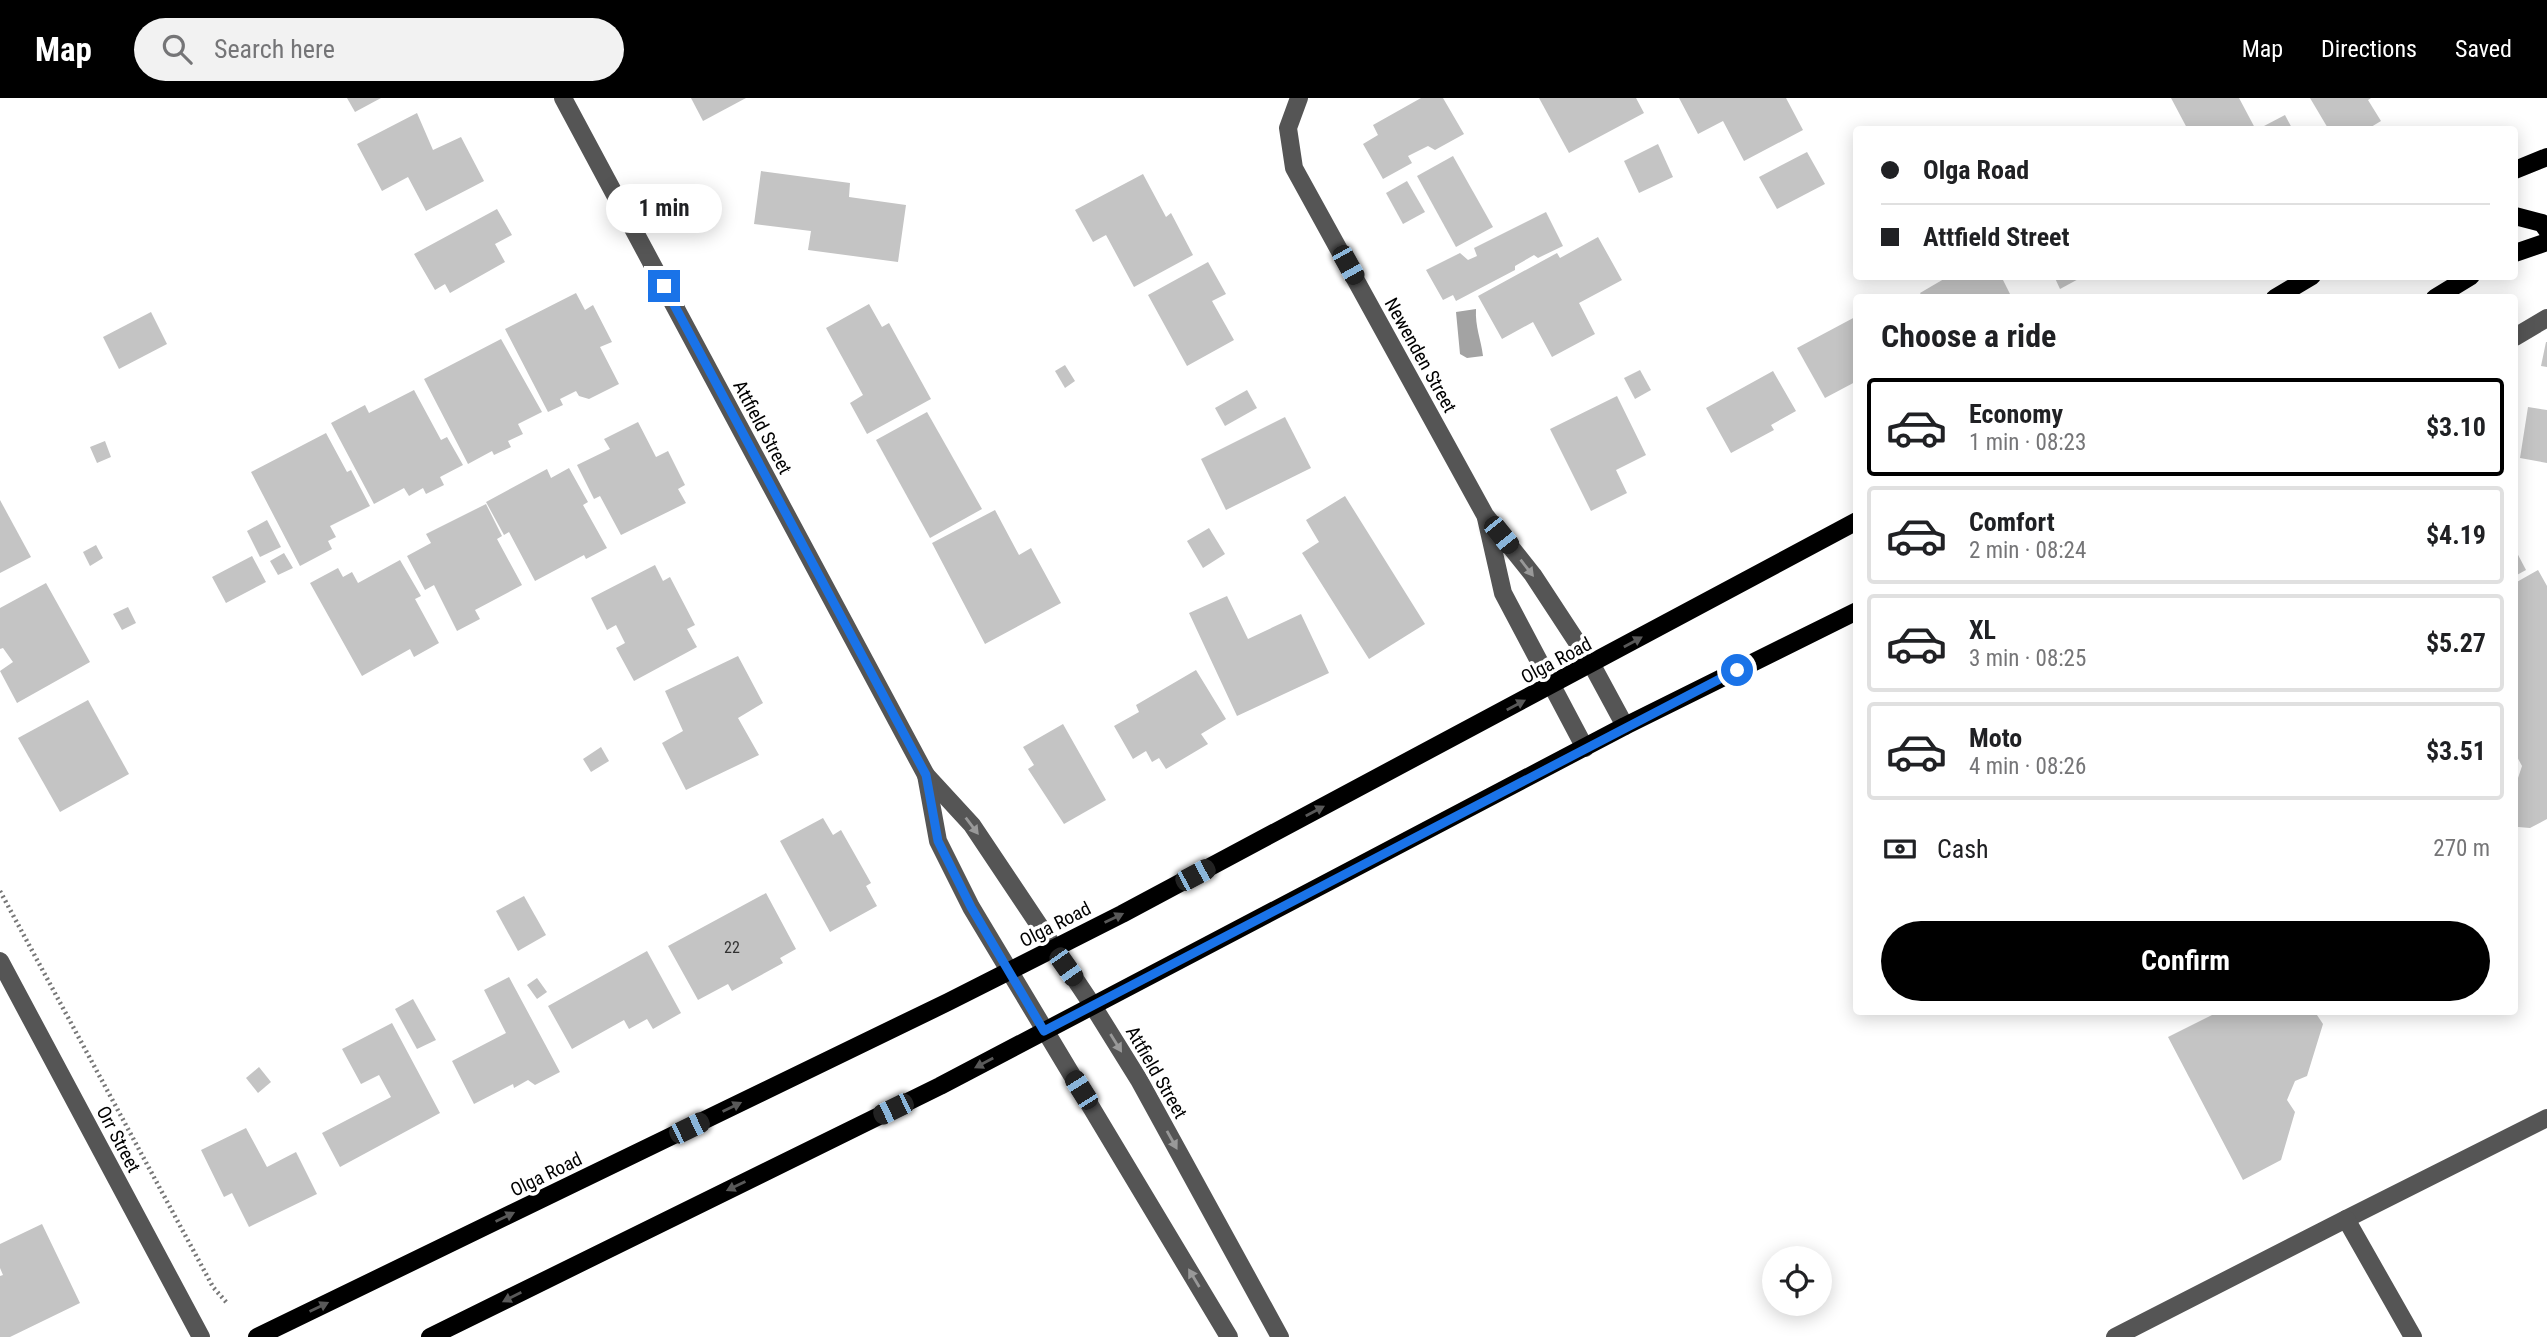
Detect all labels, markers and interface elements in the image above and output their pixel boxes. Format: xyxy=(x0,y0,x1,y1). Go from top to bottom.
search box xyxy=(134,18,624,81)
text: Map xyxy=(35,30,92,69)
icon: search xyxy=(158,30,196,68)
text: Search here xyxy=(214,34,335,64)
text: Map xyxy=(2242,35,2283,63)
text: Directions xyxy=(2321,35,2417,63)
text: Saved xyxy=(2455,35,2512,63)
text: Olga Road xyxy=(1923,155,2029,185)
callout: 1 min xyxy=(606,184,722,234)
text: 1 min xyxy=(638,195,690,222)
text: Attfield Street xyxy=(1923,222,2070,252)
car xyxy=(1329,242,1368,288)
route end xyxy=(648,270,680,302)
street label: Newenden Street xyxy=(1380,294,1462,417)
text: Choose a ride xyxy=(1881,317,2056,355)
street label: Attfield Street xyxy=(728,376,797,478)
icon: car xyxy=(1885,396,1948,459)
text: Economy xyxy=(1969,399,2063,429)
text: $3.10 xyxy=(2426,412,2486,442)
text: 1 min · 08:23 xyxy=(1969,429,2086,456)
icon: car xyxy=(1885,504,1948,567)
text: Comfort xyxy=(1969,507,2055,537)
car xyxy=(1480,512,1523,558)
text: $4.19 xyxy=(2426,520,2486,550)
text: 2 min · 08:24 xyxy=(1969,537,2086,564)
one-way arrow xyxy=(1520,559,1534,577)
icon: car xyxy=(1885,612,1948,675)
text: XL xyxy=(1969,615,1996,645)
text: $5.27 xyxy=(2426,628,2486,658)
street label: Olga Road xyxy=(1517,632,1596,689)
one-way arrow xyxy=(1623,636,1642,648)
text: 3 min · 08:25 xyxy=(1969,645,2086,672)
route start xyxy=(1721,654,1753,686)
one-way arrow xyxy=(1506,699,1526,710)
icon: car xyxy=(1885,720,1948,783)
text: Moto xyxy=(1969,723,2022,753)
text: $3.51 xyxy=(2426,736,2486,766)
text: 4 min · 08:26 xyxy=(1969,753,2086,780)
one-way arrow xyxy=(1305,805,1325,817)
one-way arrow xyxy=(964,816,979,834)
icon: cash xyxy=(1881,830,1919,868)
text: Cash xyxy=(1937,834,1989,864)
text: 270 m xyxy=(2433,835,2490,862)
car xyxy=(1172,856,1219,894)
street label: Olga Road xyxy=(1016,897,1095,952)
one-way arrow xyxy=(1104,912,1124,923)
button: Confirm xyxy=(1881,921,2490,1001)
house number: 22 xyxy=(724,938,740,957)
car xyxy=(1046,944,1087,990)
street label: Attfield Street xyxy=(1121,1022,1192,1123)
one-way arrow xyxy=(1110,1033,1123,1053)
one-way arrow xyxy=(974,1057,994,1069)
car xyxy=(1061,1067,1102,1113)
car xyxy=(870,1090,917,1128)
one-way arrow xyxy=(722,1101,742,1113)
street label: Orr Street xyxy=(92,1102,146,1176)
car xyxy=(666,1109,713,1147)
one-way arrow xyxy=(1166,1130,1178,1150)
street label: Olga Road xyxy=(507,1147,586,1202)
one-way arrow xyxy=(726,1180,746,1192)
one-way arrow xyxy=(495,1211,515,1223)
map controls xyxy=(1762,1246,1832,1316)
button: locate xyxy=(1762,1246,1832,1316)
one-way arrow xyxy=(1188,1269,1200,1288)
one-way arrow xyxy=(502,1290,522,1302)
one-way arrow xyxy=(309,1302,329,1313)

